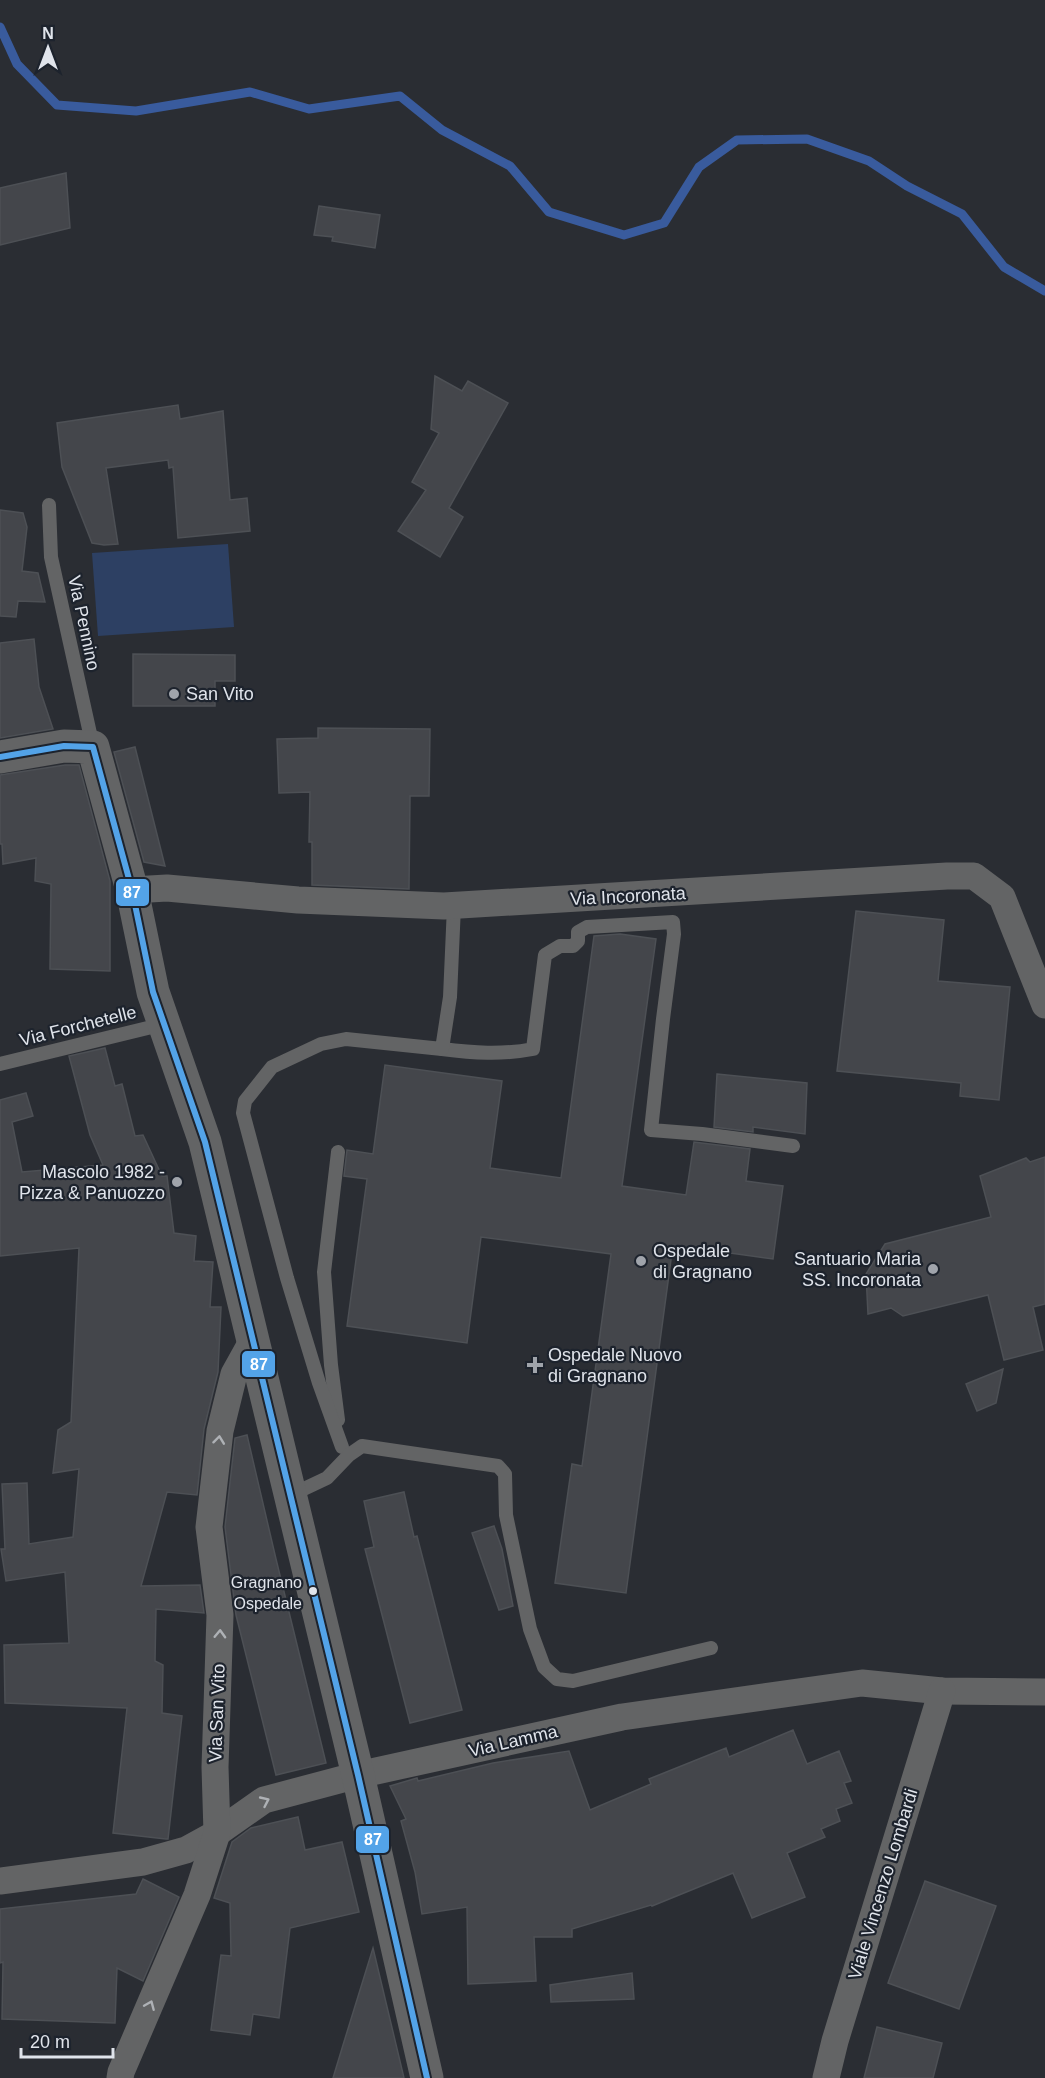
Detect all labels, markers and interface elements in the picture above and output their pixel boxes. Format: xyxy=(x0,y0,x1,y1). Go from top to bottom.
north arrow xyxy=(18,18,78,78)
text: N xyxy=(42,25,54,42)
street label: Via Pennino xyxy=(64,574,104,672)
place label: San Vito xyxy=(186,684,254,704)
marker: San Vito xyxy=(167,687,181,701)
line badge: 87 xyxy=(115,878,150,907)
street label: Via Incoronata xyxy=(570,883,687,909)
text: 87 xyxy=(123,884,141,901)
street label: Via Forchetelle xyxy=(17,1002,139,1050)
place label: Mascolo 1982 - Pizza & Panuozzo xyxy=(19,1162,165,1203)
marker: Mascolo 1982 - Pizza & Panuozzo xyxy=(170,1175,184,1189)
place label: Ospedale di Gragnano xyxy=(653,1241,752,1282)
place label: Santuario Maria SS. Incoronata xyxy=(794,1249,922,1290)
marker: Ospedale di Gragnano xyxy=(634,1254,648,1268)
marker: Santuario Maria SS. Incoronata xyxy=(926,1262,940,1276)
place label: Ospedale Nuovo di Gragnano xyxy=(548,1345,682,1386)
line badge: 87 xyxy=(241,1350,276,1378)
text: 87 xyxy=(250,1356,268,1373)
marker: Ospedale Nuovo di Gragnano xyxy=(526,1356,544,1374)
one-way arrow xyxy=(212,1435,225,1444)
place label: Gragnano Ospedale xyxy=(231,1574,302,1612)
marker: Gragnano Ospedale xyxy=(307,1585,319,1597)
one-way arrow xyxy=(213,1629,226,1638)
street label: Via San Vito xyxy=(205,1663,229,1763)
street label: Via Lamma xyxy=(467,1721,560,1761)
street label: Viale Vincenzo Lombardi xyxy=(844,1786,922,1982)
one-way arrow xyxy=(259,1797,270,1809)
line badge: 87 xyxy=(355,1825,390,1854)
text: 87 xyxy=(364,1831,382,1848)
one-way arrow xyxy=(143,2000,155,2011)
scale bar xyxy=(21,2021,112,2059)
text: 20 m xyxy=(30,2032,70,2052)

